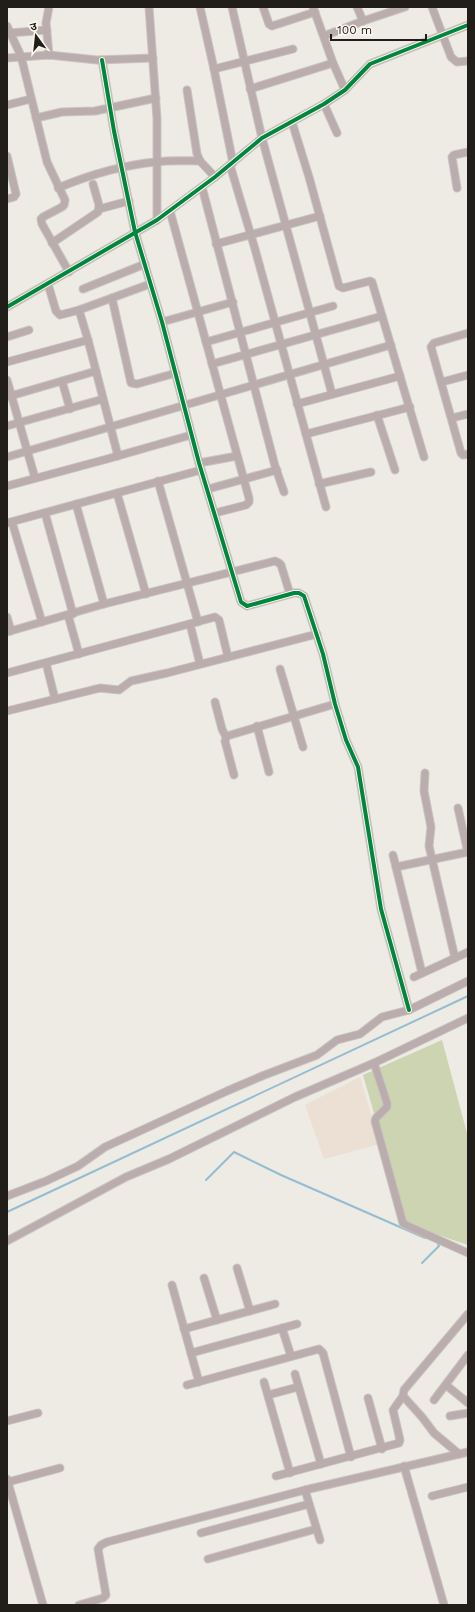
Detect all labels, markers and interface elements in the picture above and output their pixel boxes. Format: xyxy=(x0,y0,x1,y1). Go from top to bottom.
north arrow xyxy=(16,16,56,56)
scale bar xyxy=(331,16,426,42)
text: उ xyxy=(29,20,39,34)
text: 100 m xyxy=(337,23,372,37)

